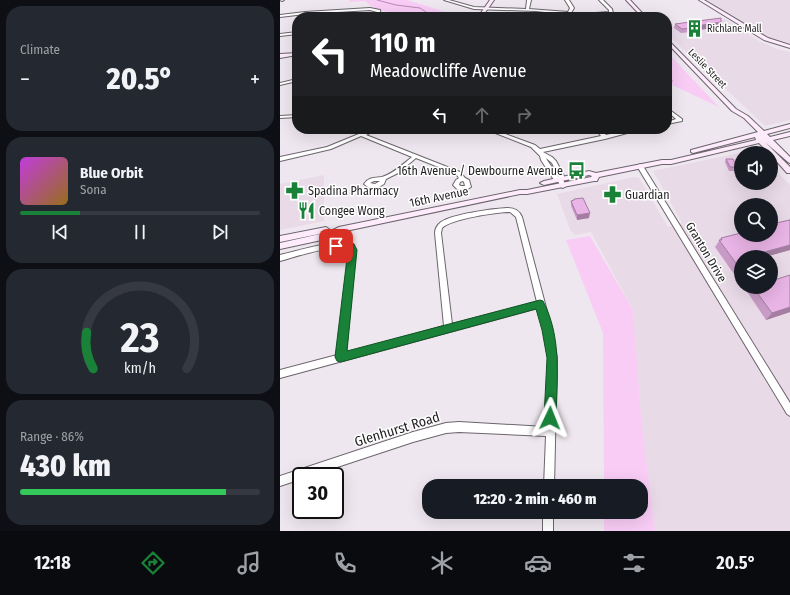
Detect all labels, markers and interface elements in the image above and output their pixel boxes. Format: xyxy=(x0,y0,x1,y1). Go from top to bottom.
building icon: Richlane Mall xyxy=(684,18,704,38)
place label: Richlane Mall xyxy=(707,23,762,35)
text: 110 m xyxy=(370,26,436,59)
icon: left xyxy=(304,28,356,80)
text: Climate xyxy=(20,42,60,57)
street label: Leslie Street xyxy=(685,46,730,92)
text: Meadowcliffe Avenue xyxy=(370,60,526,82)
text: 20.5° xyxy=(107,61,173,97)
text: − xyxy=(20,66,30,93)
text: + xyxy=(250,66,260,93)
icon: left xyxy=(429,104,451,126)
icon: ahead xyxy=(471,104,493,126)
icon: right xyxy=(513,104,535,126)
map controls xyxy=(734,146,778,294)
button: sound xyxy=(734,146,778,190)
bus stop icon: 16th Avenue / Dewbourne Avenue xyxy=(566,161,586,181)
text: Blue Orbit xyxy=(80,164,143,182)
place label: 16th Avenue / Dewbourne Avenue xyxy=(397,164,563,178)
pharmacy icon: Spadina Pharmacy xyxy=(285,181,305,201)
text: Sona xyxy=(80,182,107,197)
place label: Spadina Pharmacy xyxy=(308,184,399,198)
street label: 16th Avenue xyxy=(408,184,470,210)
pharmacy icon: Guardian xyxy=(602,185,622,205)
place label: Guardian xyxy=(625,188,670,202)
button: search xyxy=(734,198,778,242)
restaurant icon: Congee Wong xyxy=(296,201,316,221)
place label: Congee Wong xyxy=(319,204,385,218)
street label: Granton Drive xyxy=(683,219,729,285)
icon: previous xyxy=(49,221,71,243)
icon: pause xyxy=(129,221,151,243)
icon: next xyxy=(209,221,231,243)
pin xyxy=(319,229,353,263)
icon: arrive xyxy=(325,235,347,257)
button: layers xyxy=(734,250,778,294)
text: 23 xyxy=(120,313,159,363)
text: km/h xyxy=(124,360,156,377)
position arrow xyxy=(529,397,571,439)
street label: Glenhurst Road xyxy=(352,408,442,451)
text: Range · 86% xyxy=(20,429,84,444)
text: 430 km xyxy=(20,448,111,484)
speed limit sign: 30 xyxy=(292,467,344,519)
text: 12:20 · 2 min · 460 m xyxy=(473,490,597,508)
icon: directions xyxy=(139,549,167,577)
icon: music xyxy=(235,549,263,577)
icon: phone xyxy=(331,549,359,577)
icon: climate xyxy=(428,549,456,577)
icon: car xyxy=(524,549,552,577)
icon: filters xyxy=(620,549,648,577)
text: 12:18 xyxy=(34,552,71,574)
text: 20.5° xyxy=(716,552,756,574)

